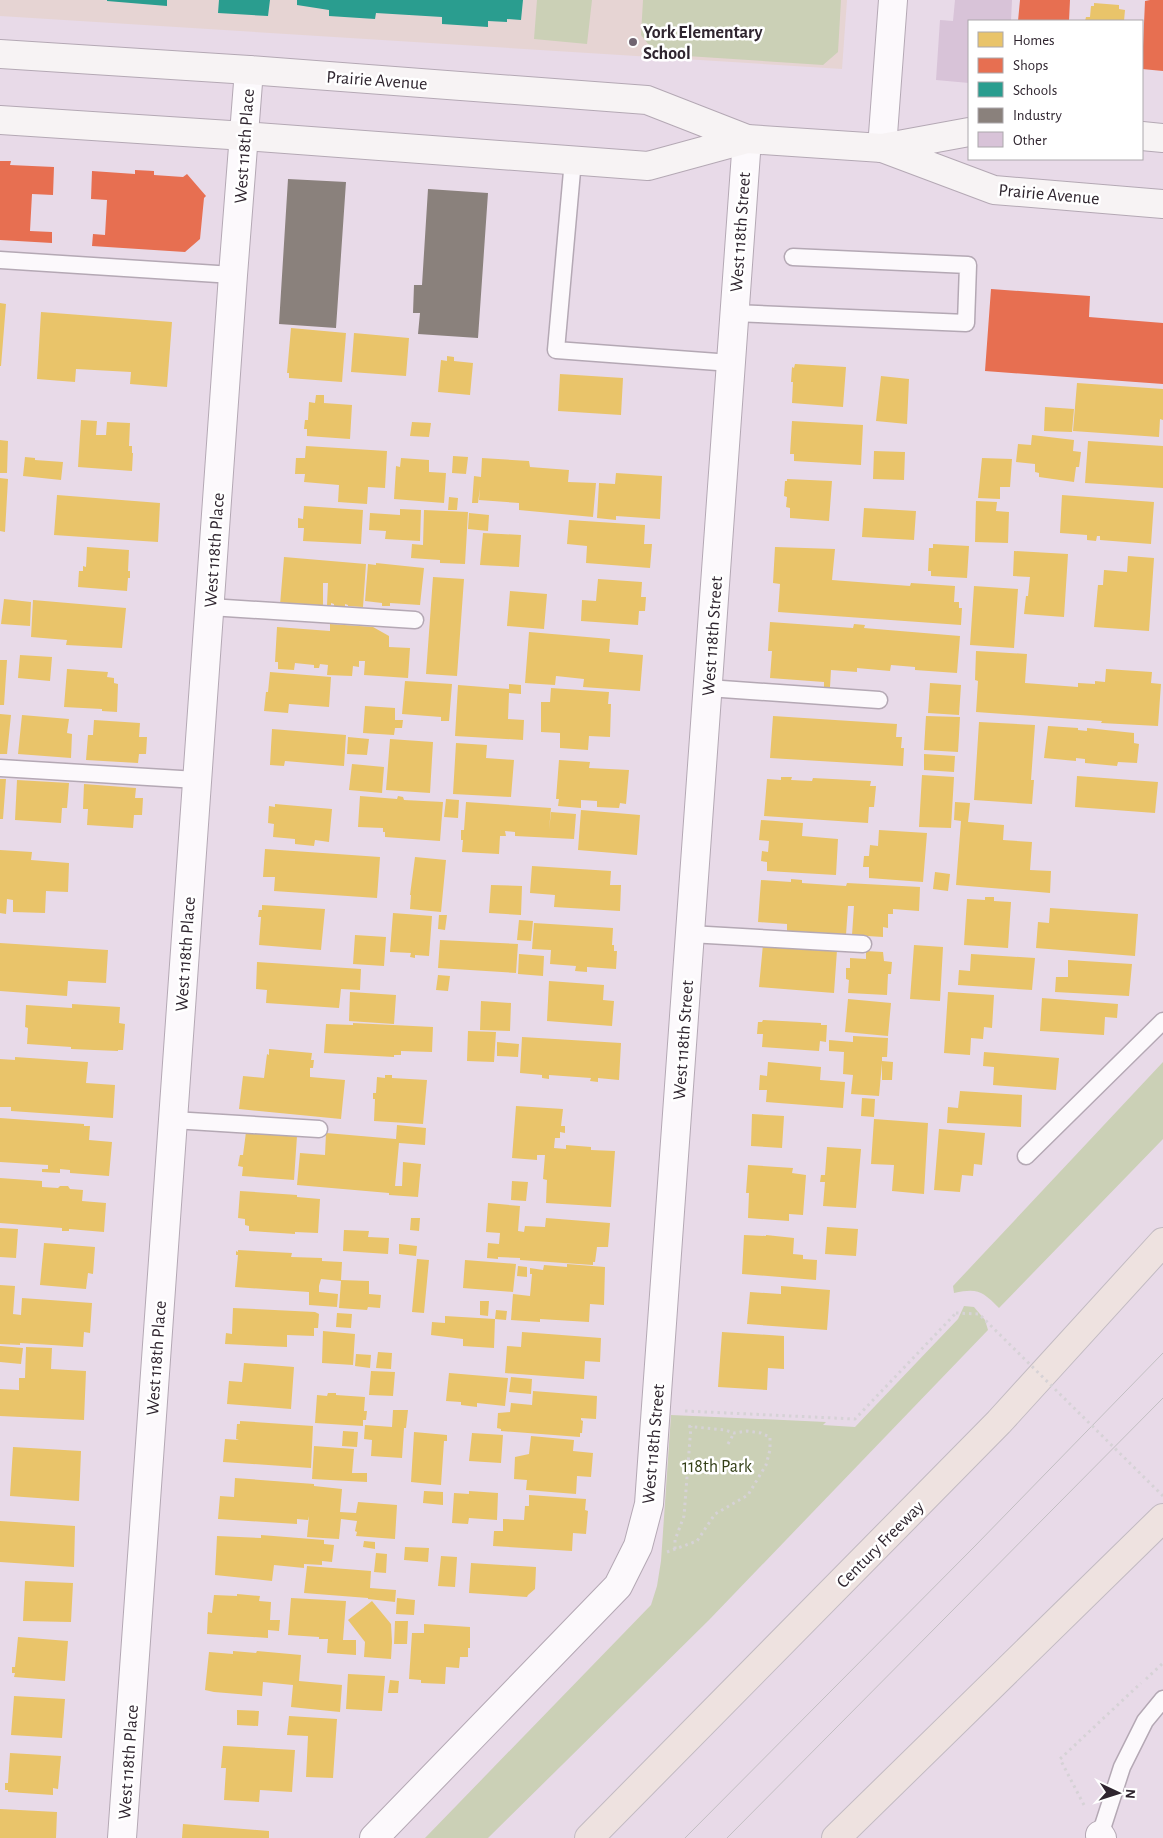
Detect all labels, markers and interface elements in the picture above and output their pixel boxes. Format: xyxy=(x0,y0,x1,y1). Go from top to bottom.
legend xyxy=(968,20,1143,160)
place label: York Elementary School xyxy=(643,24,763,63)
text: Homes xyxy=(1013,33,1055,48)
marker: York Elementary School xyxy=(627,36,639,48)
text: Shops xyxy=(1013,58,1048,73)
street label: Prairie Avenue xyxy=(326,68,428,94)
text: Schools xyxy=(1013,83,1057,98)
street label: West 118th Place xyxy=(232,88,258,204)
text: Industry xyxy=(1013,108,1062,123)
text: Other xyxy=(1013,133,1047,148)
street label: West 118th Street xyxy=(728,171,754,293)
street label: Prairie Avenue xyxy=(998,182,1100,208)
street label: West 118th Place xyxy=(202,492,228,608)
street label: West 118th Street xyxy=(700,575,726,697)
street label: West 118th Place xyxy=(173,896,199,1012)
street label: West 118th Street xyxy=(671,979,697,1101)
street label: West 118th Place xyxy=(144,1300,170,1416)
street label: West 118th Street xyxy=(640,1383,668,1505)
park label: 118th Park xyxy=(682,1458,753,1476)
street label: Century Freeway xyxy=(834,1497,928,1592)
street label: West 118th Place xyxy=(116,1704,142,1820)
north arrow xyxy=(1093,1768,1143,1818)
text: N xyxy=(1123,1788,1137,1799)

